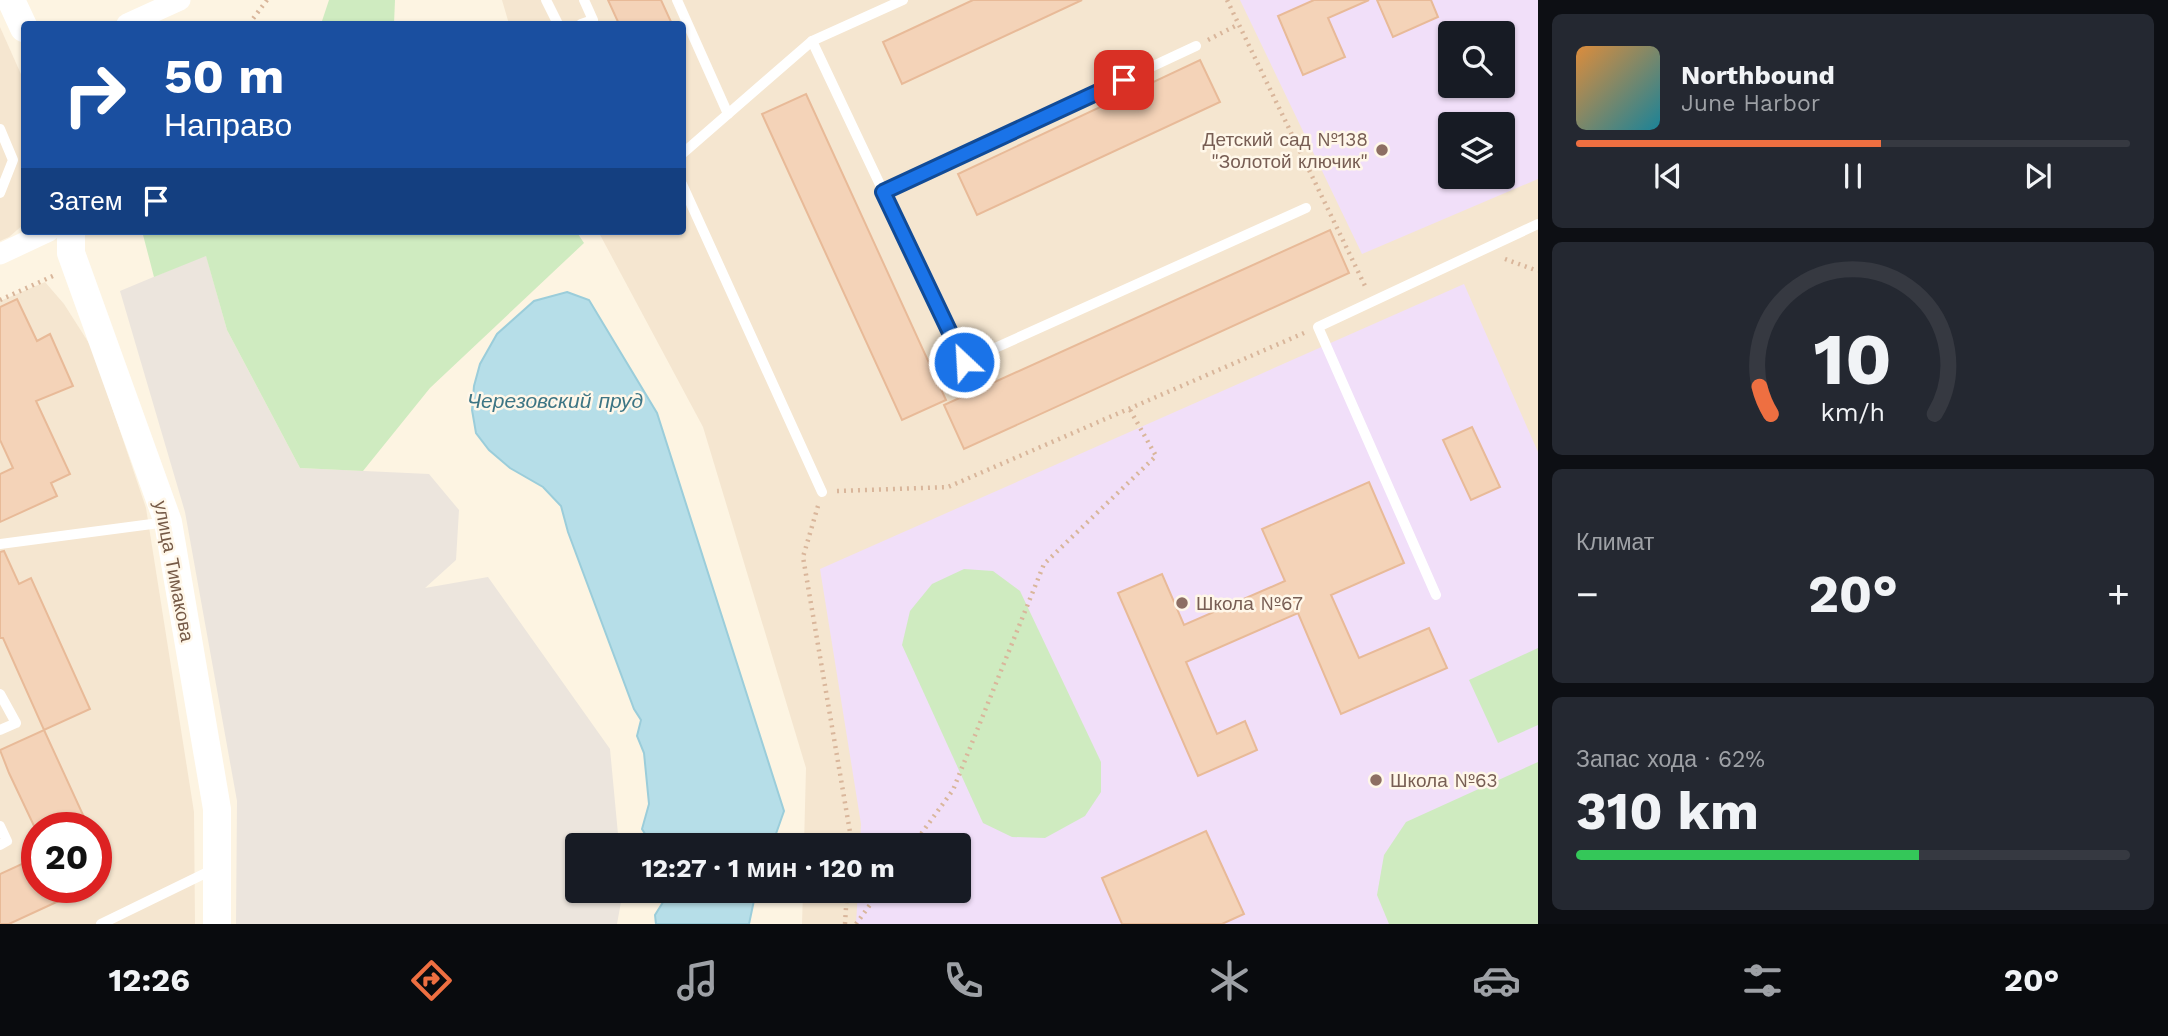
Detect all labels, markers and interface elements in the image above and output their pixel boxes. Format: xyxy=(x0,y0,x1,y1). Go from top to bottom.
map controls xyxy=(1438,21,1515,189)
button: search xyxy=(1438,21,1515,98)
text: 50 m xyxy=(164,47,284,105)
icon: right xyxy=(49,49,140,140)
pin xyxy=(1094,50,1154,110)
text: Northbound xyxy=(1681,60,1835,90)
icon: arrive xyxy=(1105,61,1143,99)
text: June Harbor xyxy=(1681,90,1820,117)
text: Направо xyxy=(164,106,292,144)
button: layers xyxy=(1438,112,1515,189)
place label: Детский сад №138 "Золотой ключик" xyxy=(1203,128,1368,173)
marker: Детский сад №138 "Золотой ключик" xyxy=(1374,142,1390,158)
icon: previous xyxy=(1649,157,1687,195)
icon: pause xyxy=(1834,157,1872,195)
icon: next xyxy=(2019,157,2057,195)
icon: arrive xyxy=(137,182,175,220)
text: Затем xyxy=(49,186,123,216)
text: 10 xyxy=(1814,317,1892,403)
position arrow xyxy=(927,325,1001,399)
water label: Черезовский пруд xyxy=(467,388,643,413)
text: km/h xyxy=(1821,398,1885,427)
street label: улица Тимакова xyxy=(149,498,199,644)
text: Климат xyxy=(1576,529,1654,556)
text: 20° xyxy=(1808,564,1898,625)
text: − xyxy=(1576,572,1599,616)
text: + xyxy=(2107,572,2130,616)
place label: Школа №67 xyxy=(1196,592,1303,615)
marker: Школа №67 xyxy=(1174,595,1190,611)
text: Запас хода · 62% xyxy=(1576,746,1765,773)
place label: Школа №63 xyxy=(1390,769,1498,792)
marker: Школа №63 xyxy=(1368,772,1384,788)
text: 310 km xyxy=(1576,781,1759,842)
speed limit sign: 20 xyxy=(21,812,112,903)
text: 12:27 · 1 мин · 120 m xyxy=(641,853,895,883)
icon: directions xyxy=(407,956,456,1005)
icon: music xyxy=(673,956,722,1005)
icon: phone xyxy=(939,956,988,1005)
icon: climate xyxy=(1205,956,1254,1005)
icon: car xyxy=(1472,956,1521,1005)
icon: filters xyxy=(1738,956,1787,1005)
text: 12:26 xyxy=(109,961,190,999)
text: 20° xyxy=(2004,961,2059,999)

